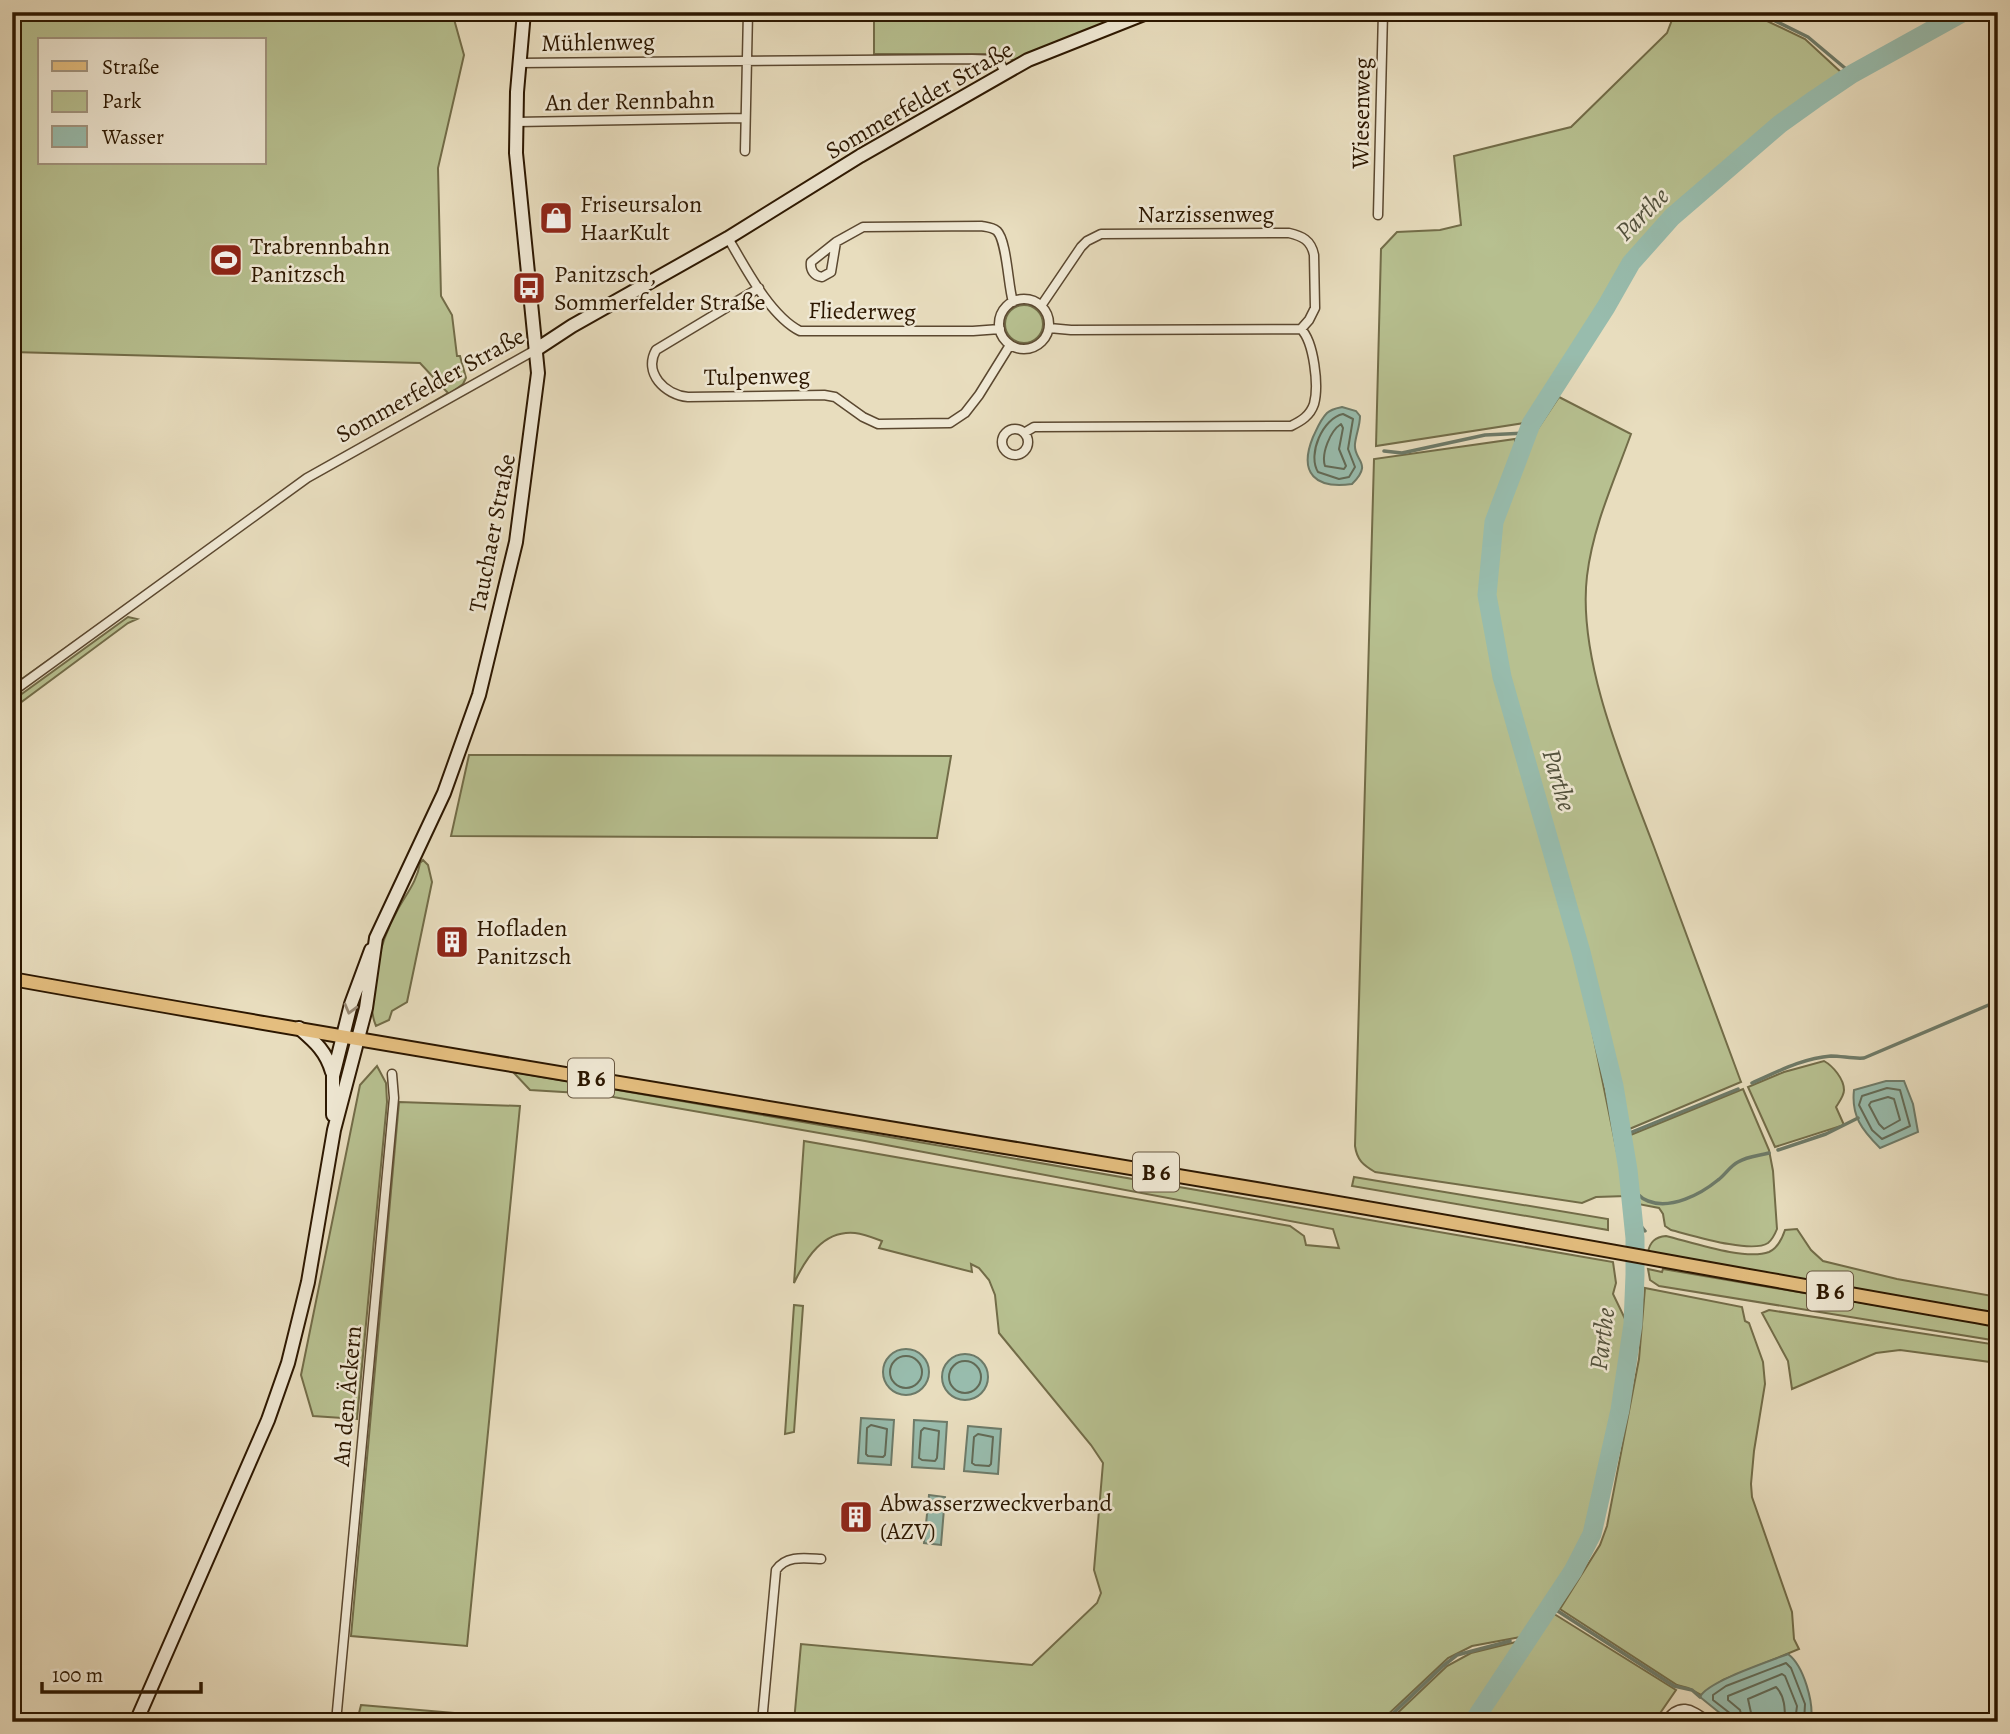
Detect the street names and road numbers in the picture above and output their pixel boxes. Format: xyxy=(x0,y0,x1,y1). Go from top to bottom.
street label: Mühlenweg xyxy=(541,25,655,59)
street label: Sommerfelder Straße xyxy=(819,33,1019,167)
street label: Wiesenweg xyxy=(1344,57,1378,170)
street label: An der Rennbahn xyxy=(544,84,715,118)
street label: Narzissenweg xyxy=(1138,198,1274,230)
street label: Fliederweg xyxy=(808,294,916,328)
street label: Sommerfelder Straße xyxy=(330,320,530,450)
street label: Tulpenweg xyxy=(704,359,810,393)
street label: Tauchaer Straße xyxy=(461,451,523,615)
road number: B 6 xyxy=(568,1058,614,1098)
road number: B 6 xyxy=(1133,1152,1179,1191)
road number: B 6 xyxy=(1807,1272,1853,1310)
street label: An den Äckern xyxy=(325,1324,369,1469)

